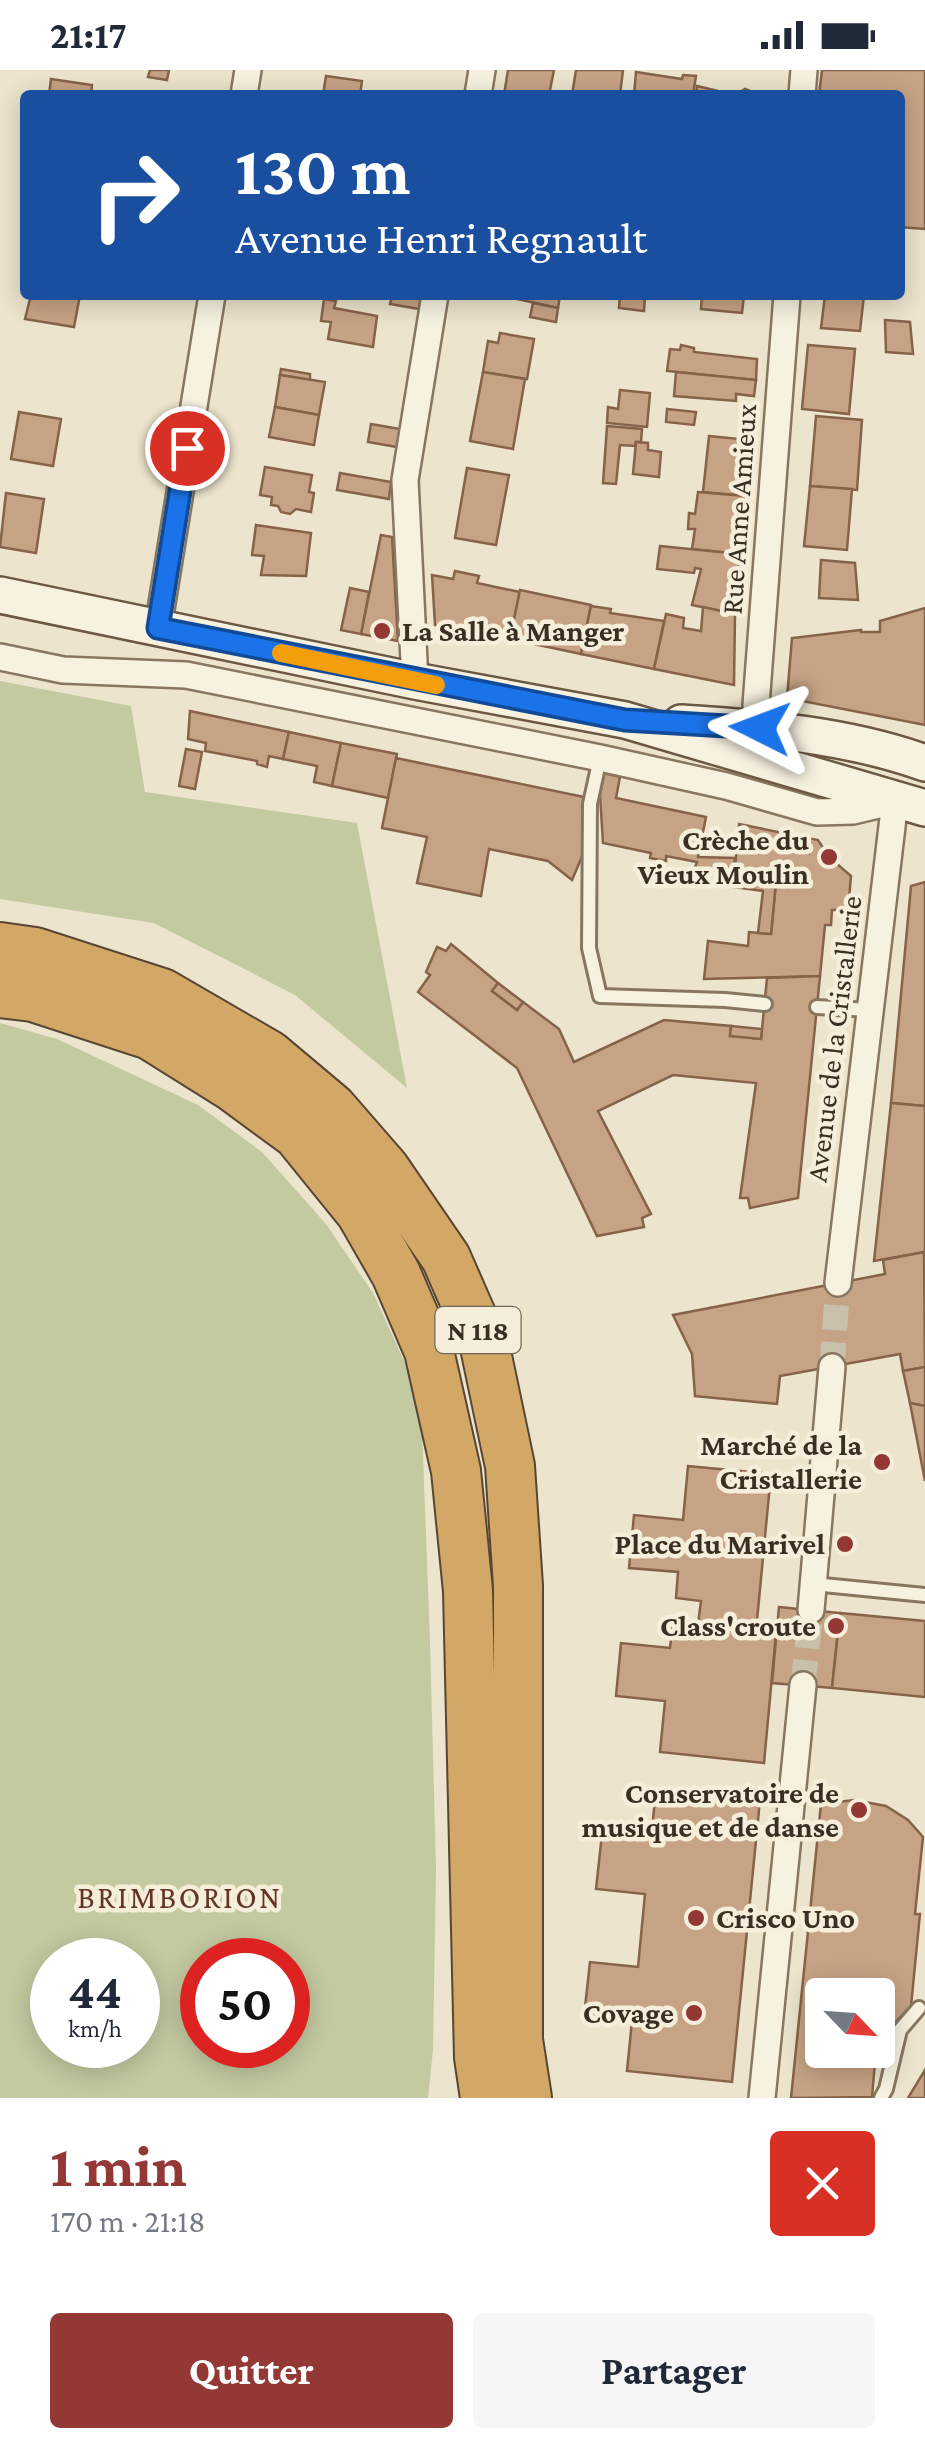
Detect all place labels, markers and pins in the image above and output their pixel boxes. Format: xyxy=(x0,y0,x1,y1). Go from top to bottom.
pin xyxy=(145,406,230,491)
place label: La Salle à Manger xyxy=(402,614,625,647)
marker: La Salle à Manger xyxy=(371,620,393,642)
place label: Crèche du Vieux Moulin xyxy=(637,823,809,890)
marker: Crèche du Vieux Moulin xyxy=(818,846,840,868)
place label: Marché de la Cristallerie xyxy=(700,1428,862,1495)
marker: Marché de la Cristallerie xyxy=(871,1451,893,1473)
place label: Place du Marivel xyxy=(615,1527,825,1560)
marker: Place du Marivel xyxy=(834,1533,856,1555)
place label: Class'croute xyxy=(660,1609,816,1642)
marker: Class'croute xyxy=(825,1615,847,1637)
place label: Conservatoire de musique et de danse xyxy=(582,1776,839,1843)
marker: Conservatoire de musique et de danse xyxy=(848,1799,870,1821)
place label: Crisco Uno xyxy=(716,1901,855,1934)
marker: Crisco Uno xyxy=(685,1907,707,1929)
place label: Covage xyxy=(583,1996,674,2029)
marker: Covage xyxy=(683,2002,705,2024)

